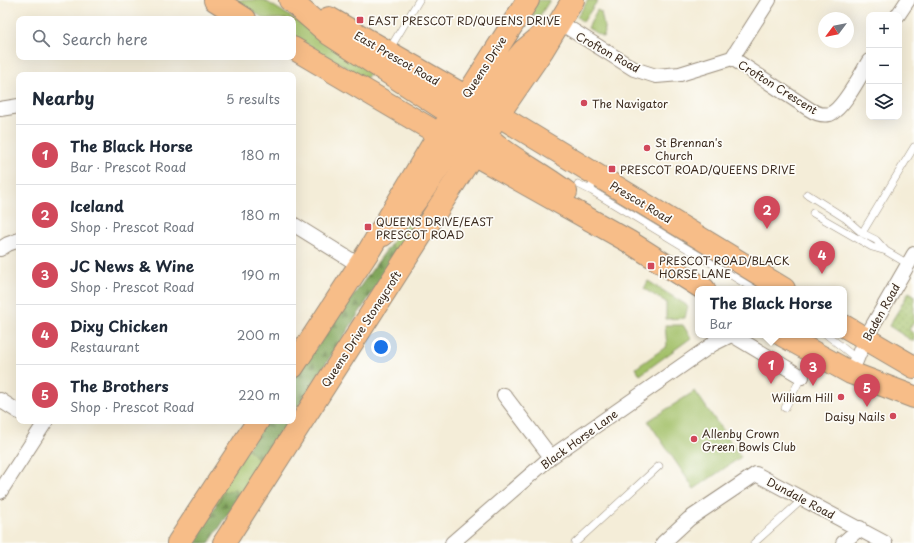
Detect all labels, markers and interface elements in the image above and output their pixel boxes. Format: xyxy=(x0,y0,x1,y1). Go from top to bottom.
place label: EAST PRESCOT RD/QUEENS DRIVE xyxy=(368,12,561,29)
north arrow xyxy=(818,12,854,48)
map controls xyxy=(866,12,902,120)
button: + xyxy=(866,12,902,48)
marker: EAST PRESCOT RD/QUEENS DRIVE xyxy=(355,15,365,25)
search box xyxy=(16,16,296,60)
icon: search xyxy=(30,27,52,49)
text: Search here xyxy=(62,27,148,50)
street label: East Prescot Road xyxy=(351,27,443,89)
street label: Crofton Road xyxy=(573,27,643,77)
street label: Queens Drive xyxy=(458,33,510,101)
button: − xyxy=(866,48,902,84)
street label: Crofton Crescent xyxy=(735,56,821,119)
button: layers xyxy=(866,84,902,120)
text: Nearby xyxy=(32,85,94,111)
text: 5 results xyxy=(226,89,280,108)
place label: The Navigator xyxy=(592,95,669,112)
marker: The Navigator xyxy=(579,98,589,108)
text: The Black Horse xyxy=(70,134,193,157)
place label: St Brennan's Church xyxy=(655,134,722,164)
marker: St Brennan's Church xyxy=(642,143,652,153)
text: 1 xyxy=(42,145,48,164)
text: 180 m xyxy=(241,145,280,164)
text: Bar · Prescot Road xyxy=(70,157,186,176)
place label: PRESCOT ROAD/QUEENS DRIVE xyxy=(620,161,796,178)
marker: PRESCOT ROAD/QUEENS DRIVE xyxy=(607,164,617,174)
street label: Prescot Road xyxy=(607,177,675,227)
text: Iceland xyxy=(70,194,124,217)
pin: 2 xyxy=(754,196,780,229)
text: 2 xyxy=(40,205,50,224)
text: 180 m xyxy=(241,205,280,224)
place label: QUEENS DRIVE/EAST PRESCOT ROAD xyxy=(376,213,494,243)
text: Shop · Prescot Road xyxy=(70,217,194,236)
marker: QUEENS DRIVE/EAST PRESCOT ROAD xyxy=(363,222,373,232)
pin: 4 xyxy=(809,241,835,274)
place label: PRESCOT ROAD/BLACK HORSE LANE xyxy=(659,252,790,282)
text: JC News & Wine xyxy=(70,254,194,277)
marker: PRESCOT ROAD/BLACK HORSE LANE xyxy=(646,261,656,271)
text: 3 xyxy=(41,265,49,284)
text: 190 m xyxy=(241,265,280,284)
street label: Queens Drive Stoneycroft xyxy=(317,267,405,390)
text: Shop · Prescot Road xyxy=(70,277,194,296)
street label: Baden Road xyxy=(858,280,904,344)
popup xyxy=(695,286,847,338)
text: The Black Horse xyxy=(710,291,832,314)
text: Dixy Chicken xyxy=(70,314,168,337)
text: Bar xyxy=(710,314,732,333)
text: 4 xyxy=(41,325,49,344)
text: 200 m xyxy=(237,325,280,344)
text: Restaurant xyxy=(70,337,140,356)
your location xyxy=(371,337,391,357)
pin: 1 xyxy=(758,351,784,384)
pin: 3 xyxy=(800,353,826,386)
text: The Brothers xyxy=(70,374,169,397)
pin: 5 xyxy=(854,374,880,407)
text: 5 xyxy=(41,385,49,404)
text: 220 m xyxy=(238,385,280,404)
place label: William Hill xyxy=(772,389,833,406)
marker: William Hill xyxy=(836,392,846,402)
text: Shop · Prescot Road xyxy=(70,397,194,416)
street label: Black Horse Lane xyxy=(537,405,621,473)
place label: Daisy Nails xyxy=(825,408,885,425)
marker: Daisy Nails xyxy=(888,411,898,421)
place label: Allenby Crown Green Bowls Club xyxy=(702,425,796,455)
marker: Allenby Crown Green Bowls Club xyxy=(689,434,699,444)
street label: Dundale Road xyxy=(764,473,838,523)

